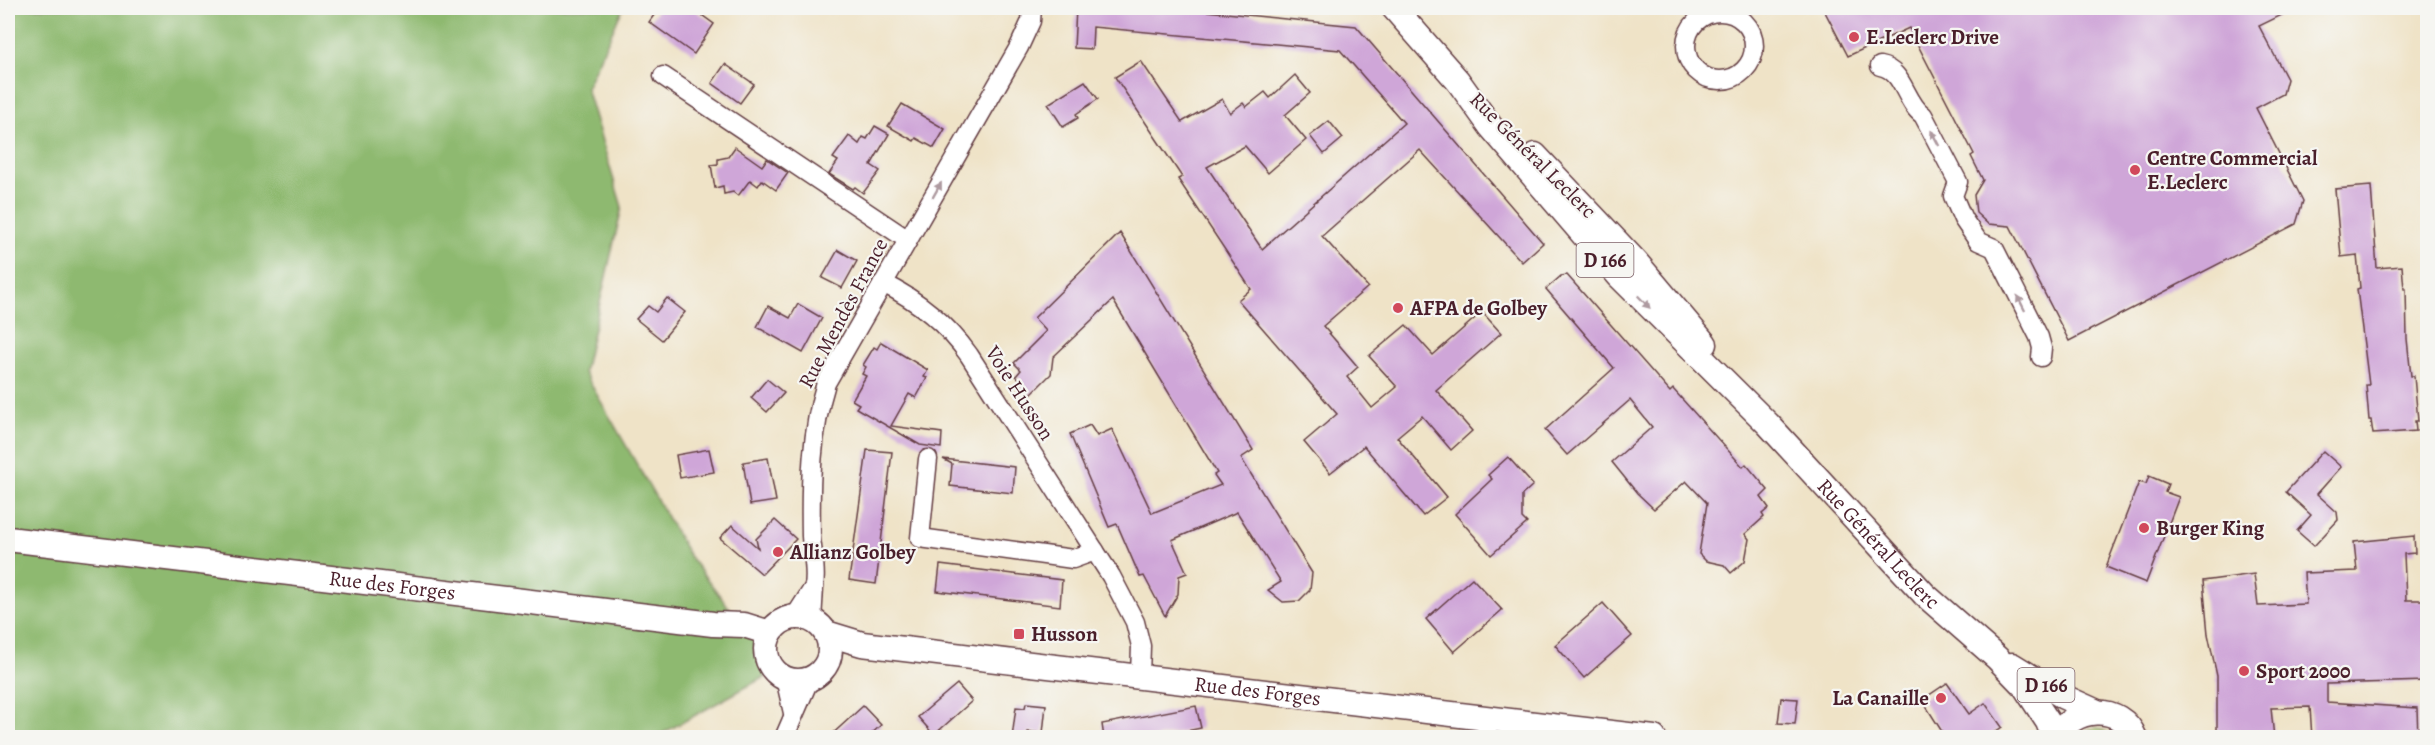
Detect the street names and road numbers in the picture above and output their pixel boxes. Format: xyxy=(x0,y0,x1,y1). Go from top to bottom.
street label: Rue Général Leclerc xyxy=(1464,86,1602,224)
street label: Rue Mendès France xyxy=(792,233,894,393)
road number: D 166 xyxy=(1576,243,1634,277)
street label: Voie Husson xyxy=(979,340,1061,446)
street label: Rue Général Leclerc xyxy=(1811,472,1945,615)
street label: Rue des Forges xyxy=(327,564,457,607)
road number: D 166 xyxy=(2018,668,2074,702)
street label: Rue des Forges xyxy=(1193,670,1322,712)

